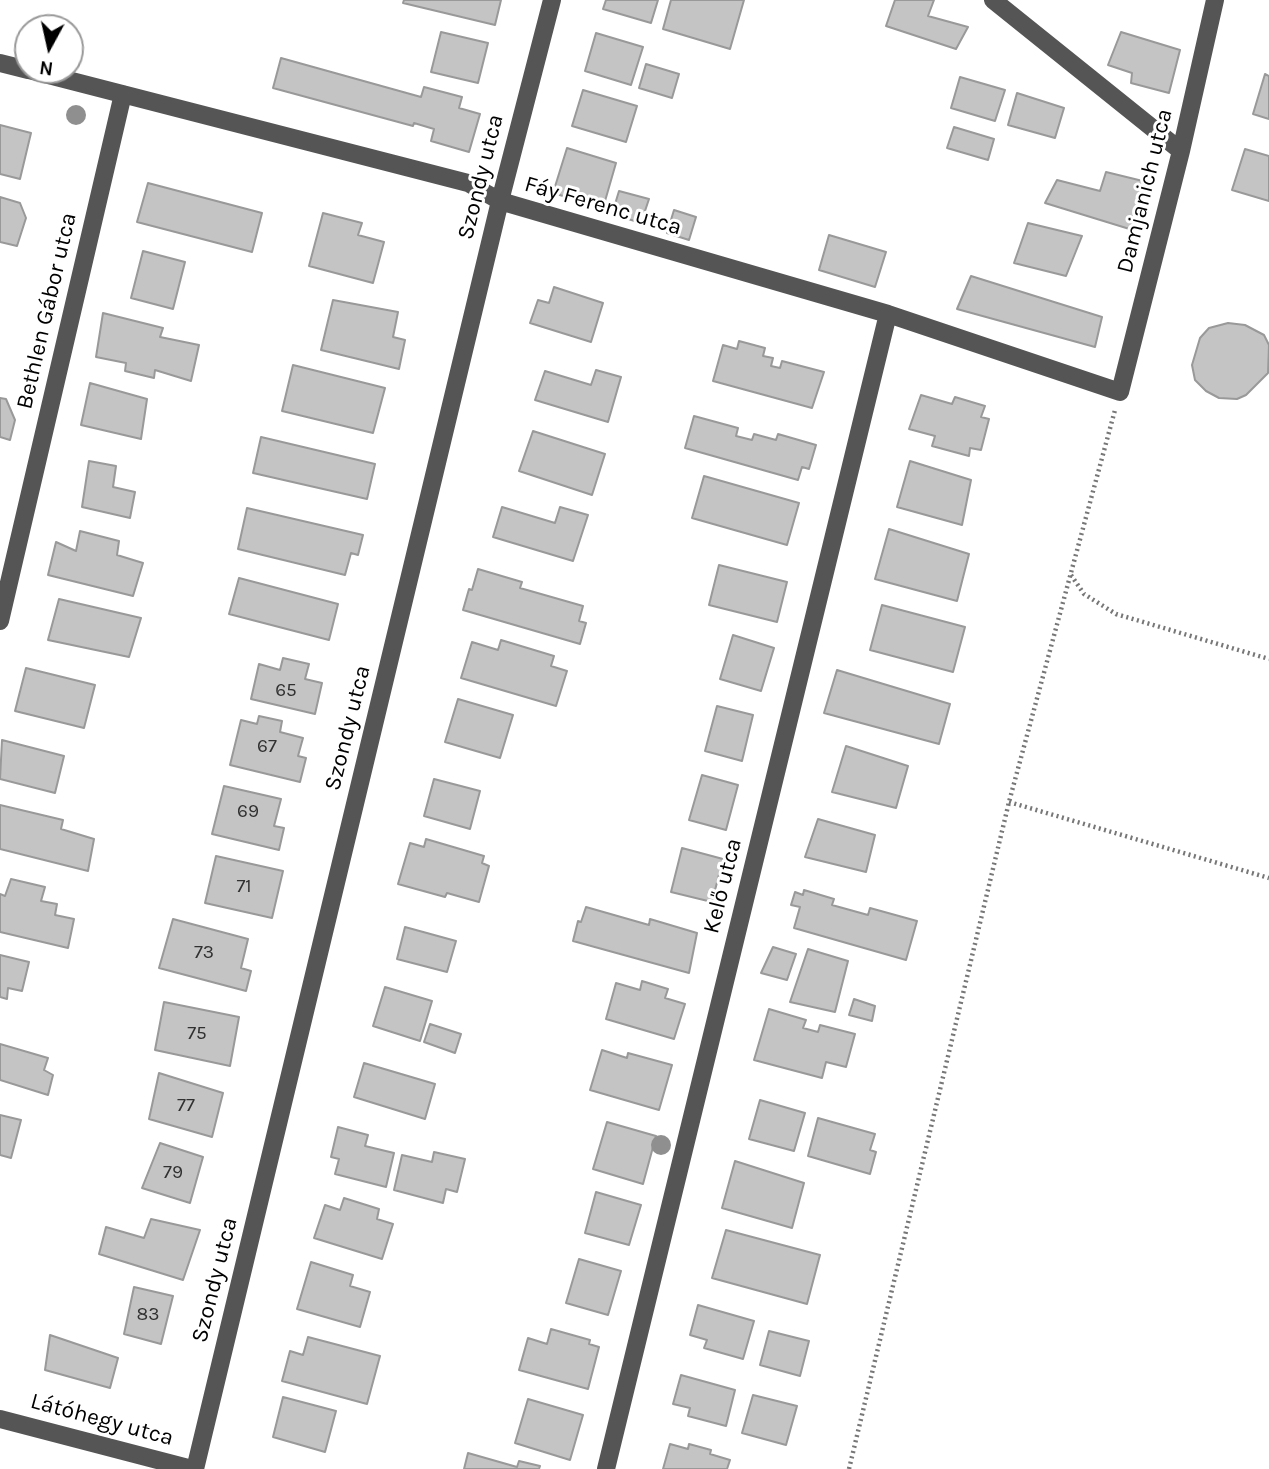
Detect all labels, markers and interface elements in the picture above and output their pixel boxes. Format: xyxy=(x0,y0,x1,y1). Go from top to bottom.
north arrow xyxy=(14,14,84,84)
text: N xyxy=(38,56,55,80)
street label: Damjanich utca xyxy=(1111,106,1179,276)
street label: Szondy utca xyxy=(452,111,510,243)
street label: Fáy Ferenc utca xyxy=(521,170,685,242)
street label: Bethlen Gábor utca xyxy=(11,210,83,412)
street label: Szondy utca xyxy=(319,662,377,794)
house number: 65 xyxy=(275,680,297,702)
house number: 67 xyxy=(257,736,277,758)
house number: 69 xyxy=(237,801,259,823)
street label: Kelő utca xyxy=(698,835,748,937)
house number: 71 xyxy=(236,876,252,898)
house number: 73 xyxy=(194,942,214,964)
house number: 75 xyxy=(187,1023,207,1045)
house number: 77 xyxy=(177,1095,195,1117)
house number: 79 xyxy=(163,1162,183,1184)
street label: Szondy utca xyxy=(186,1214,244,1346)
house number: 83 xyxy=(137,1304,159,1326)
street label: Látóhegy utca xyxy=(27,1388,177,1452)

